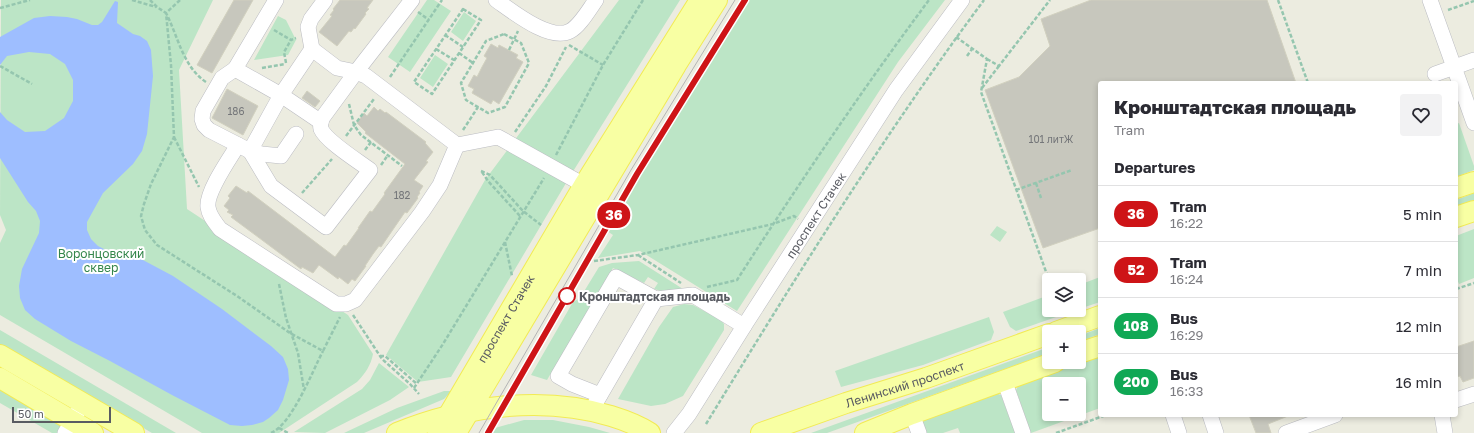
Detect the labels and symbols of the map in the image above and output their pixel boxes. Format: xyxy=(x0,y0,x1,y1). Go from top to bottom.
house number: 186 xyxy=(228,105,245,117)
house number: 101 литЖ xyxy=(1029,133,1074,145)
street label: проспект Стачек xyxy=(782,169,849,261)
house number: 182 xyxy=(394,189,411,201)
line badge: 36 xyxy=(596,202,632,228)
park label: Воронцовский сквер xyxy=(58,246,144,275)
street label: проспект Стачек xyxy=(474,272,537,365)
marker: Кронштадтская площадь xyxy=(558,287,576,305)
place label: Кронштадтская площадь xyxy=(579,289,731,304)
street label: Ленинский проспект xyxy=(844,357,966,410)
scale bar xyxy=(12,405,111,424)

